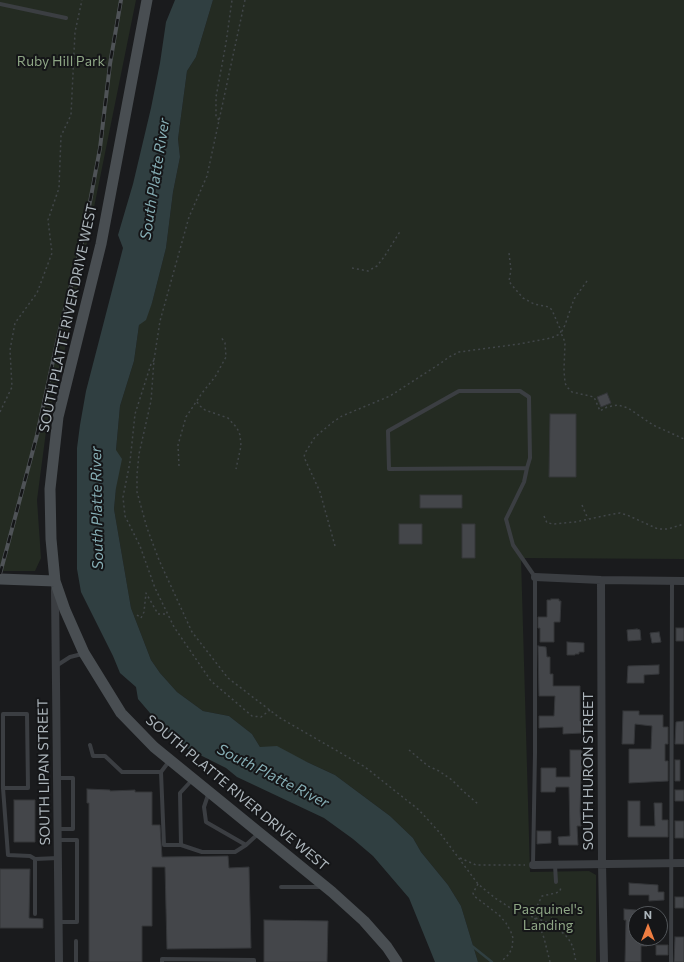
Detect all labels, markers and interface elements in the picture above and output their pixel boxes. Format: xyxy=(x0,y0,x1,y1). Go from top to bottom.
park label: Ruby Hill Park xyxy=(17,53,105,69)
water label: South Platte River xyxy=(136,117,174,241)
street label: SOUTH PLATTE RIVER DRIVE WEST xyxy=(36,202,100,434)
water label: South Platte River xyxy=(87,446,107,570)
street label: SOUTH HURON STREET xyxy=(580,692,596,850)
street label: SOUTH LIPAN STREET xyxy=(34,698,54,846)
street label: SOUTH PLATTE RIVER DRIVE WEST xyxy=(142,712,332,874)
water label: South Platte River xyxy=(214,740,332,812)
park label: Pasquinel's Landing xyxy=(513,901,583,934)
north arrow xyxy=(628,906,668,946)
text: N xyxy=(644,908,652,921)

